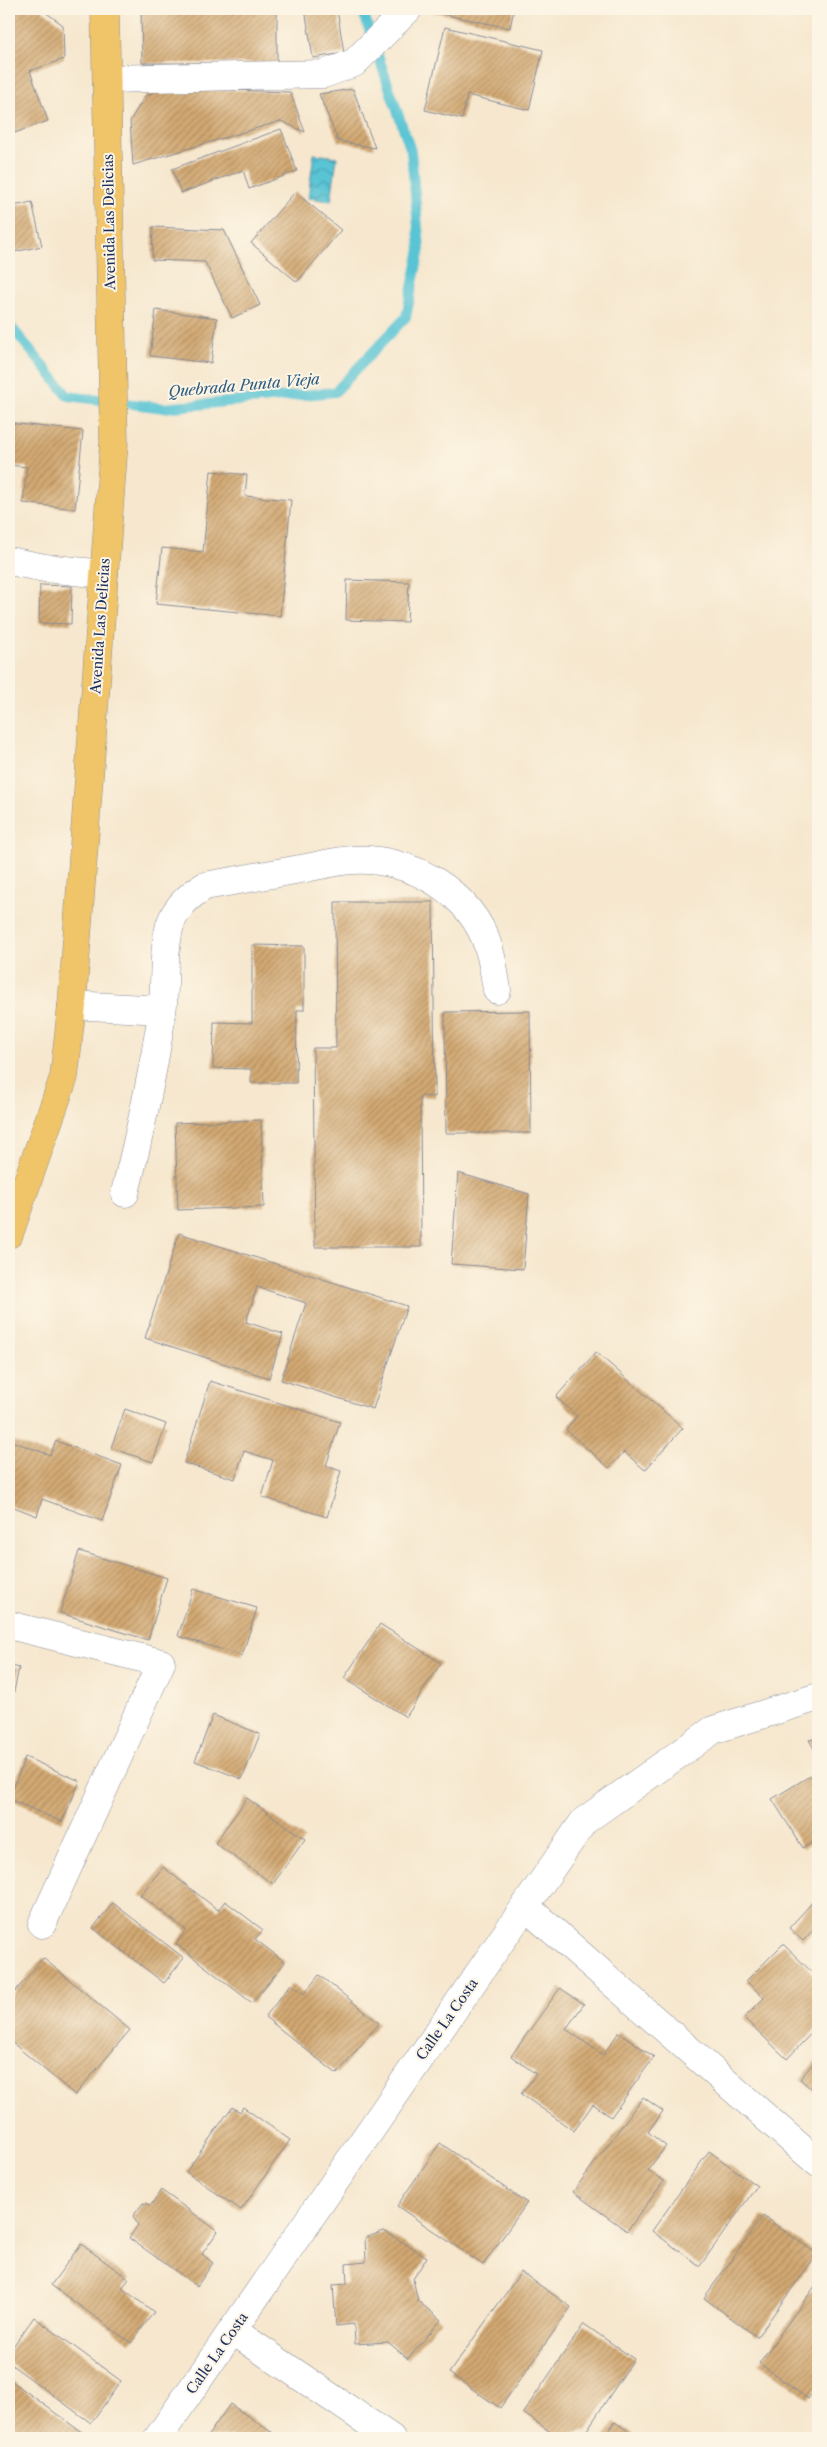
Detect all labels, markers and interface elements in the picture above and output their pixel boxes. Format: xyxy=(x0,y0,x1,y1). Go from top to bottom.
street label: Avenida Las Delicias xyxy=(99,154,119,291)
water label: Quebrada Punta Vieja xyxy=(167,369,321,401)
street label: Avenida Las Delicias xyxy=(86,557,114,696)
street label: Calle La Costa xyxy=(412,1974,482,2063)
street label: Calle La Costa xyxy=(182,2308,252,2397)

